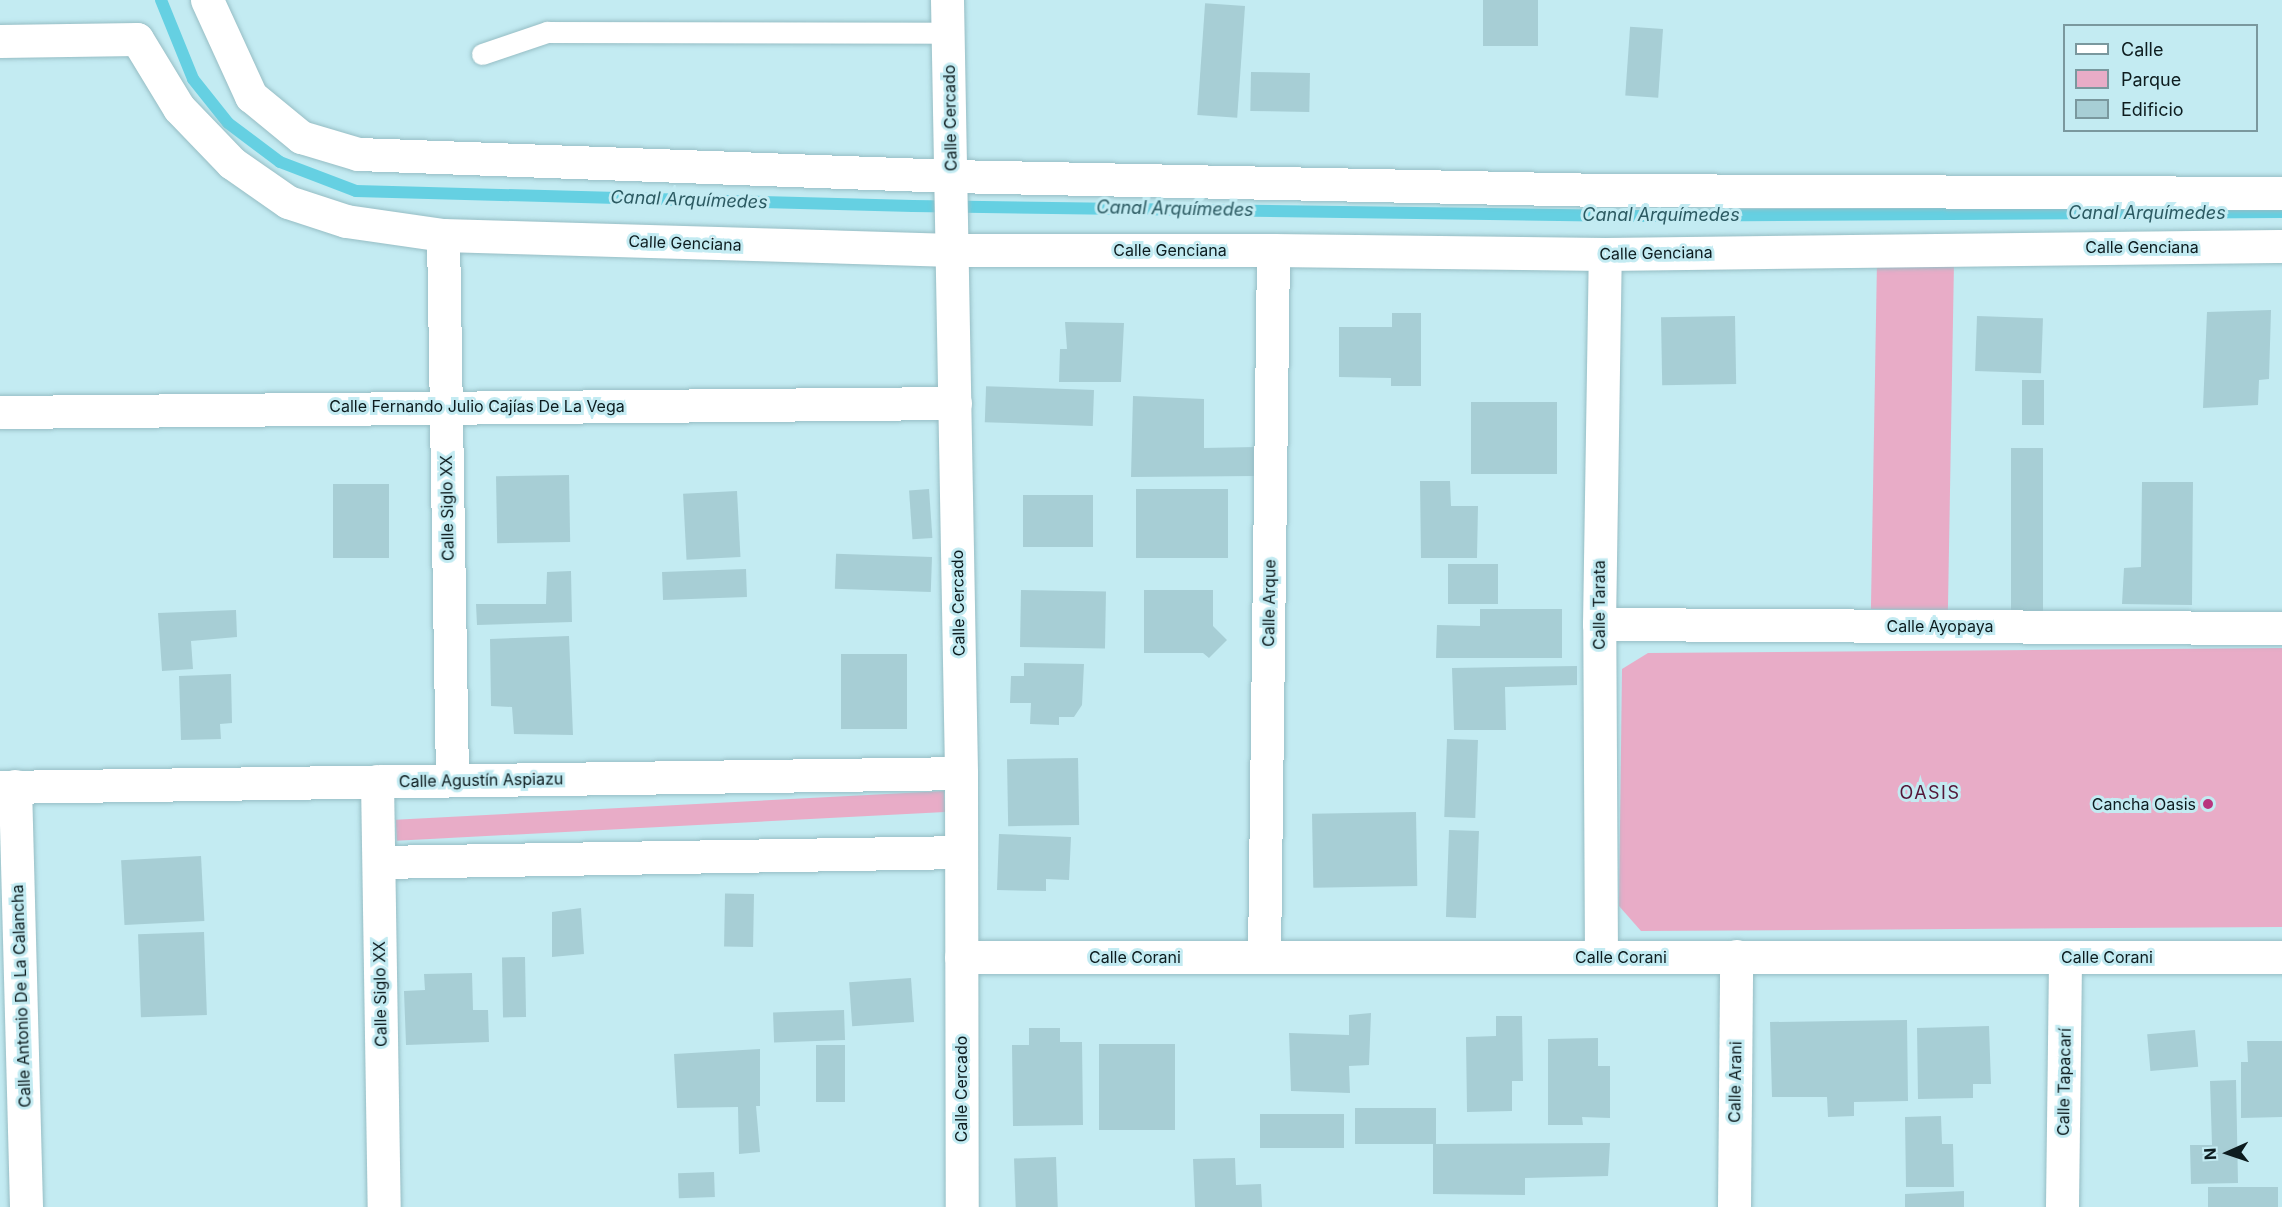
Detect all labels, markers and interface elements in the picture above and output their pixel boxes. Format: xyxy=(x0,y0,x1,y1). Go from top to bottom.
legend xyxy=(2063,24,2258,132)
text: Calle xyxy=(2121,39,2163,60)
street label: Calle Cercado xyxy=(939,64,961,172)
text: Parque xyxy=(2121,69,2181,90)
text: Edificio xyxy=(2121,99,2184,120)
water label: Canal Arquímedes xyxy=(610,186,768,214)
water label: Canal Arquímedes xyxy=(1096,197,1254,221)
water label: Canal Arquímedes xyxy=(2068,202,2226,224)
water label: Canal Arquímedes xyxy=(1582,204,1740,226)
street label: Calle Genciana xyxy=(628,231,742,255)
street label: Calle Genciana xyxy=(2085,237,2199,257)
street label: Calle Genciana xyxy=(1113,240,1227,260)
street label: Calle Genciana xyxy=(1599,242,1713,264)
street label: Calle Fernando Julio Cajías De La Vega xyxy=(329,396,625,416)
street label: Calle Siglo XX xyxy=(436,455,458,561)
street label: Calle Cercado xyxy=(947,549,969,657)
street label: Calle Arque xyxy=(1259,559,1279,647)
street label: Calle Tarata xyxy=(1589,560,1609,650)
street label: Calle Ayopaya xyxy=(1886,616,1994,636)
street label: Calle Agustín Aspiazu xyxy=(399,769,563,791)
district label: OASIS xyxy=(1900,782,1960,804)
place label: Cancha Oasis xyxy=(2092,794,2196,814)
marker: Cancha Oasis xyxy=(2201,797,2215,811)
street label: Calle Antonio De La Calancha xyxy=(8,884,34,1108)
street label: Calle Siglo XX xyxy=(369,941,391,1047)
street label: Calle Corani xyxy=(1089,947,1181,967)
street label: Calle Corani xyxy=(1575,947,1667,967)
street label: Calle Corani xyxy=(2061,947,2153,967)
street label: Calle Tapacarí xyxy=(2053,1028,2075,1136)
street label: Calle Cercado xyxy=(951,1036,971,1142)
street label: Calle Arani xyxy=(1725,1041,1745,1123)
north arrow xyxy=(2198,1123,2258,1183)
text: N xyxy=(2200,1147,2220,1161)

